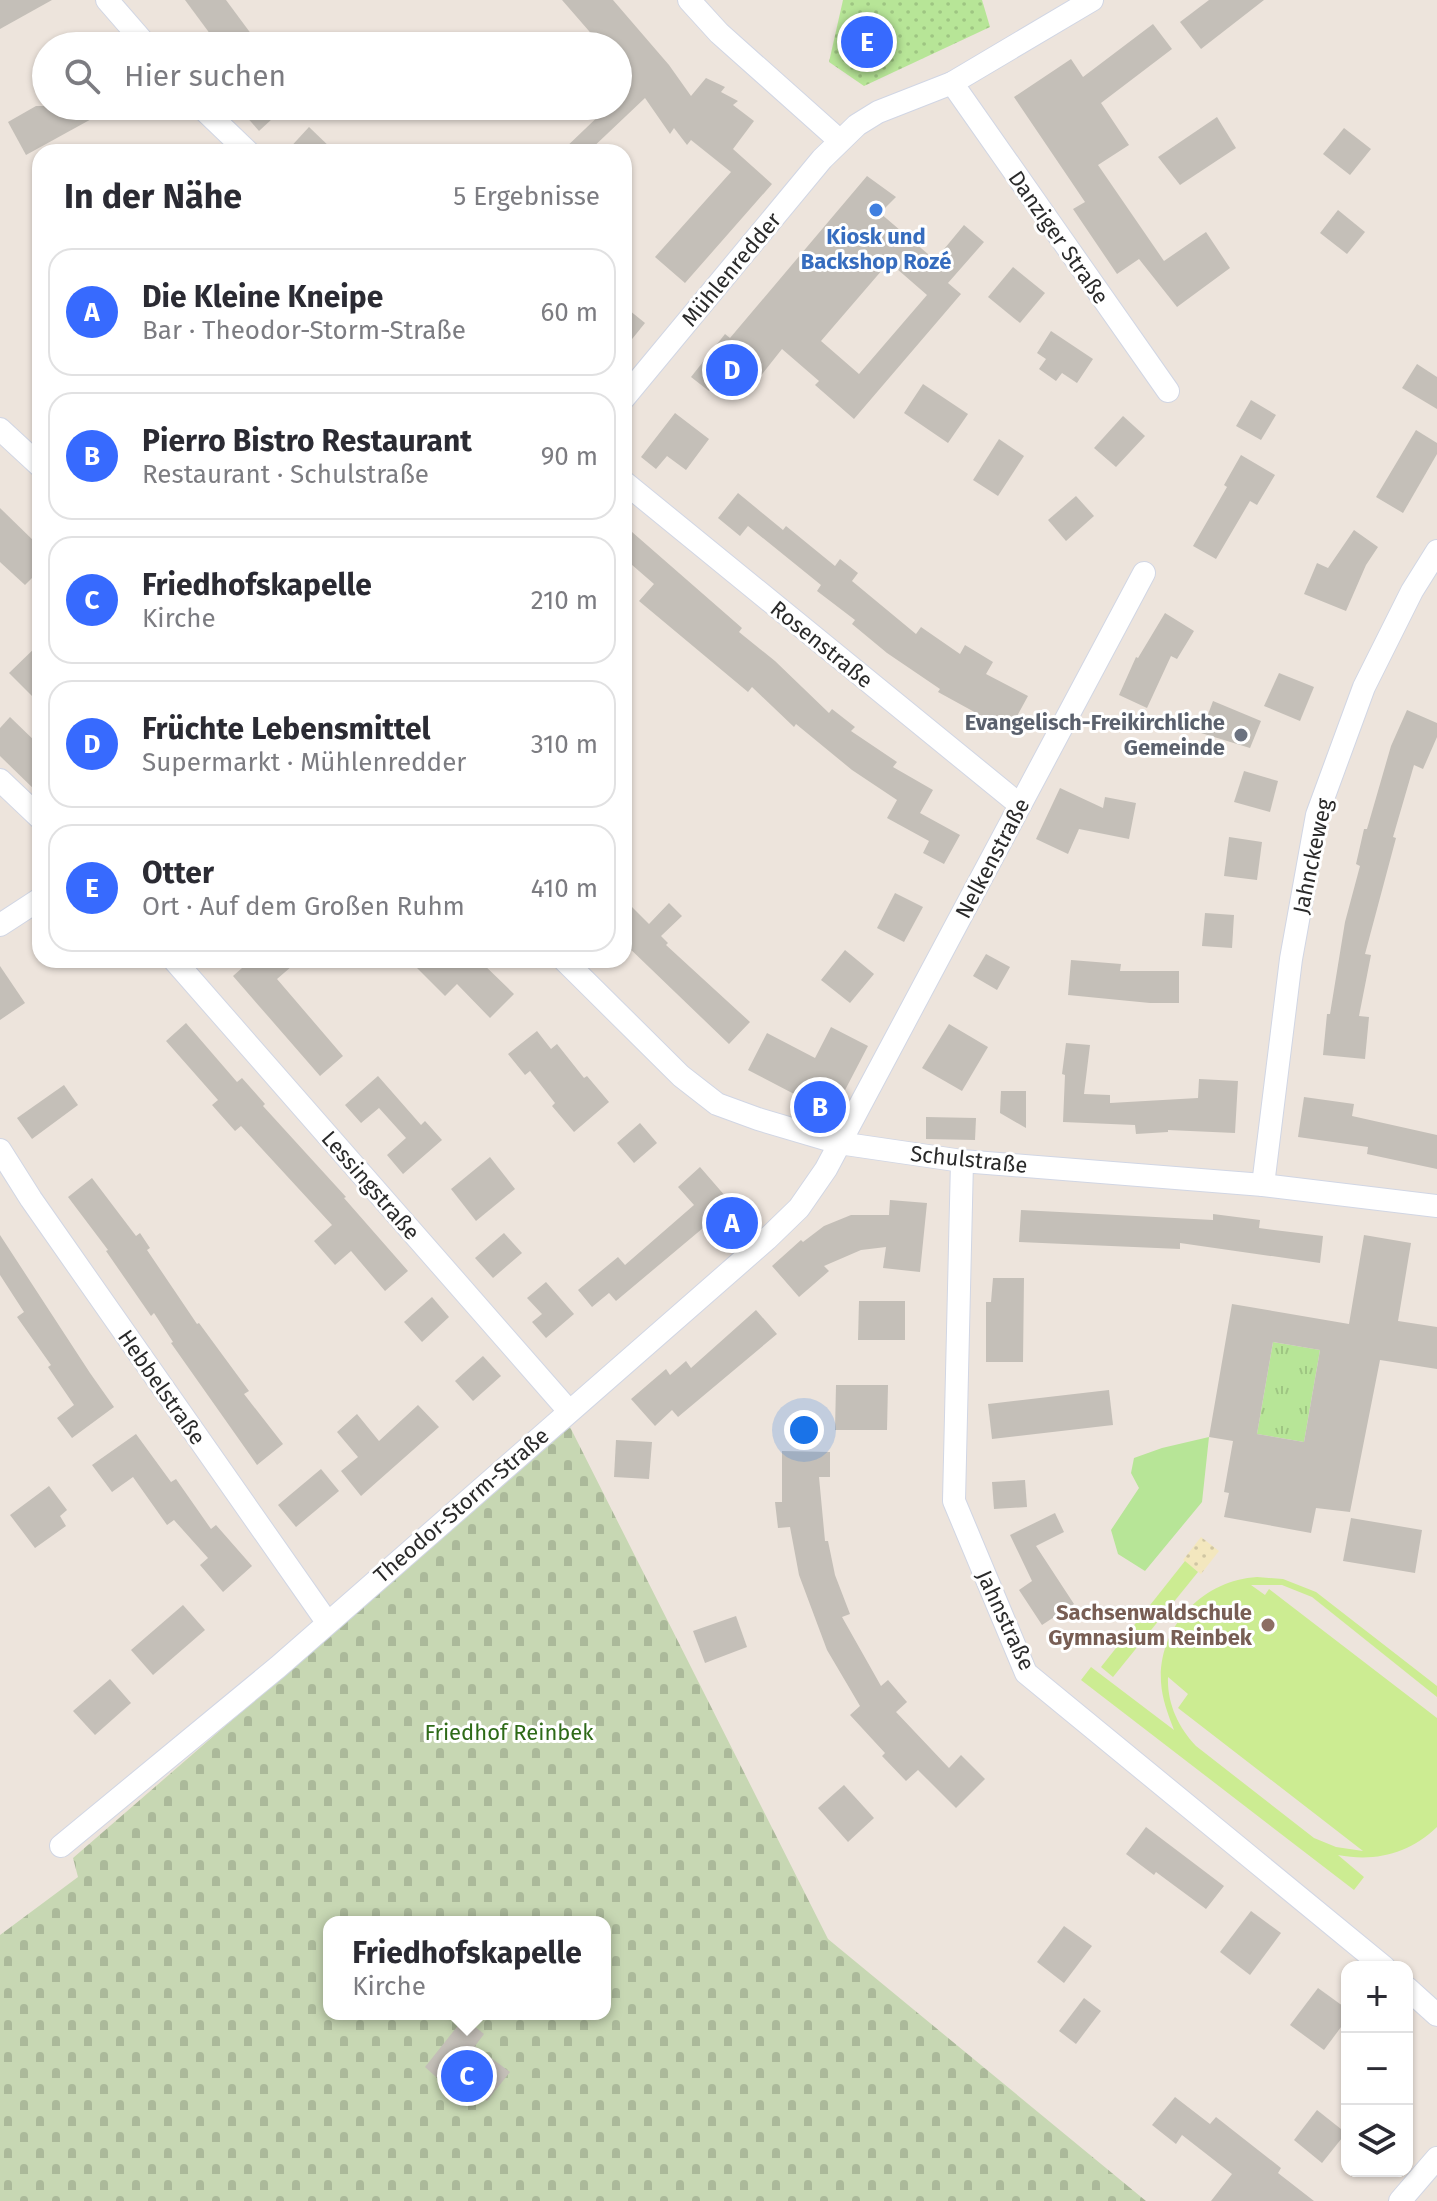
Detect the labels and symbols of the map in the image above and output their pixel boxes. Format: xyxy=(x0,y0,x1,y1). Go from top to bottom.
pin: E xyxy=(841,12,893,72)
street label: Danziger Straße xyxy=(1003,165,1115,309)
marker: Kiosk und Backshop Rozé xyxy=(867,201,885,219)
street label: Mühlenredder xyxy=(676,206,787,332)
place label: Kiosk und Backshop Rozé xyxy=(801,223,951,275)
pin: D xyxy=(706,340,758,400)
street label: Rosenstraße xyxy=(765,595,878,694)
place label: Evangelisch-Freikirchliche Gemeinde xyxy=(965,709,1225,761)
marker: Evangelisch-Freikirchliche Gemeinde xyxy=(1232,726,1250,744)
street label: Nelkenstraße xyxy=(949,793,1035,923)
street label: Jahnckeweg xyxy=(1287,795,1338,916)
pin: B xyxy=(794,1077,846,1137)
street label: Lessingstraße xyxy=(316,1125,425,1246)
street label: Schulstraße xyxy=(909,1140,1029,1179)
pin: A xyxy=(706,1193,758,1253)
street label: Hebbelstraße xyxy=(112,1324,211,1450)
your location xyxy=(784,1410,824,1450)
street label: Theodor-Storm-Straße xyxy=(368,1422,554,1589)
street label: Jahnstraße xyxy=(971,1566,1040,1675)
place label: Sachsenwaldschule Gymnasium Reinbek xyxy=(1048,1599,1253,1651)
marker: Sachsenwaldschule Gymnasium Reinbek xyxy=(1259,1616,1277,1634)
park label: Friedhof Reinbek xyxy=(424,1719,594,1746)
pin: C xyxy=(441,2046,493,2106)

